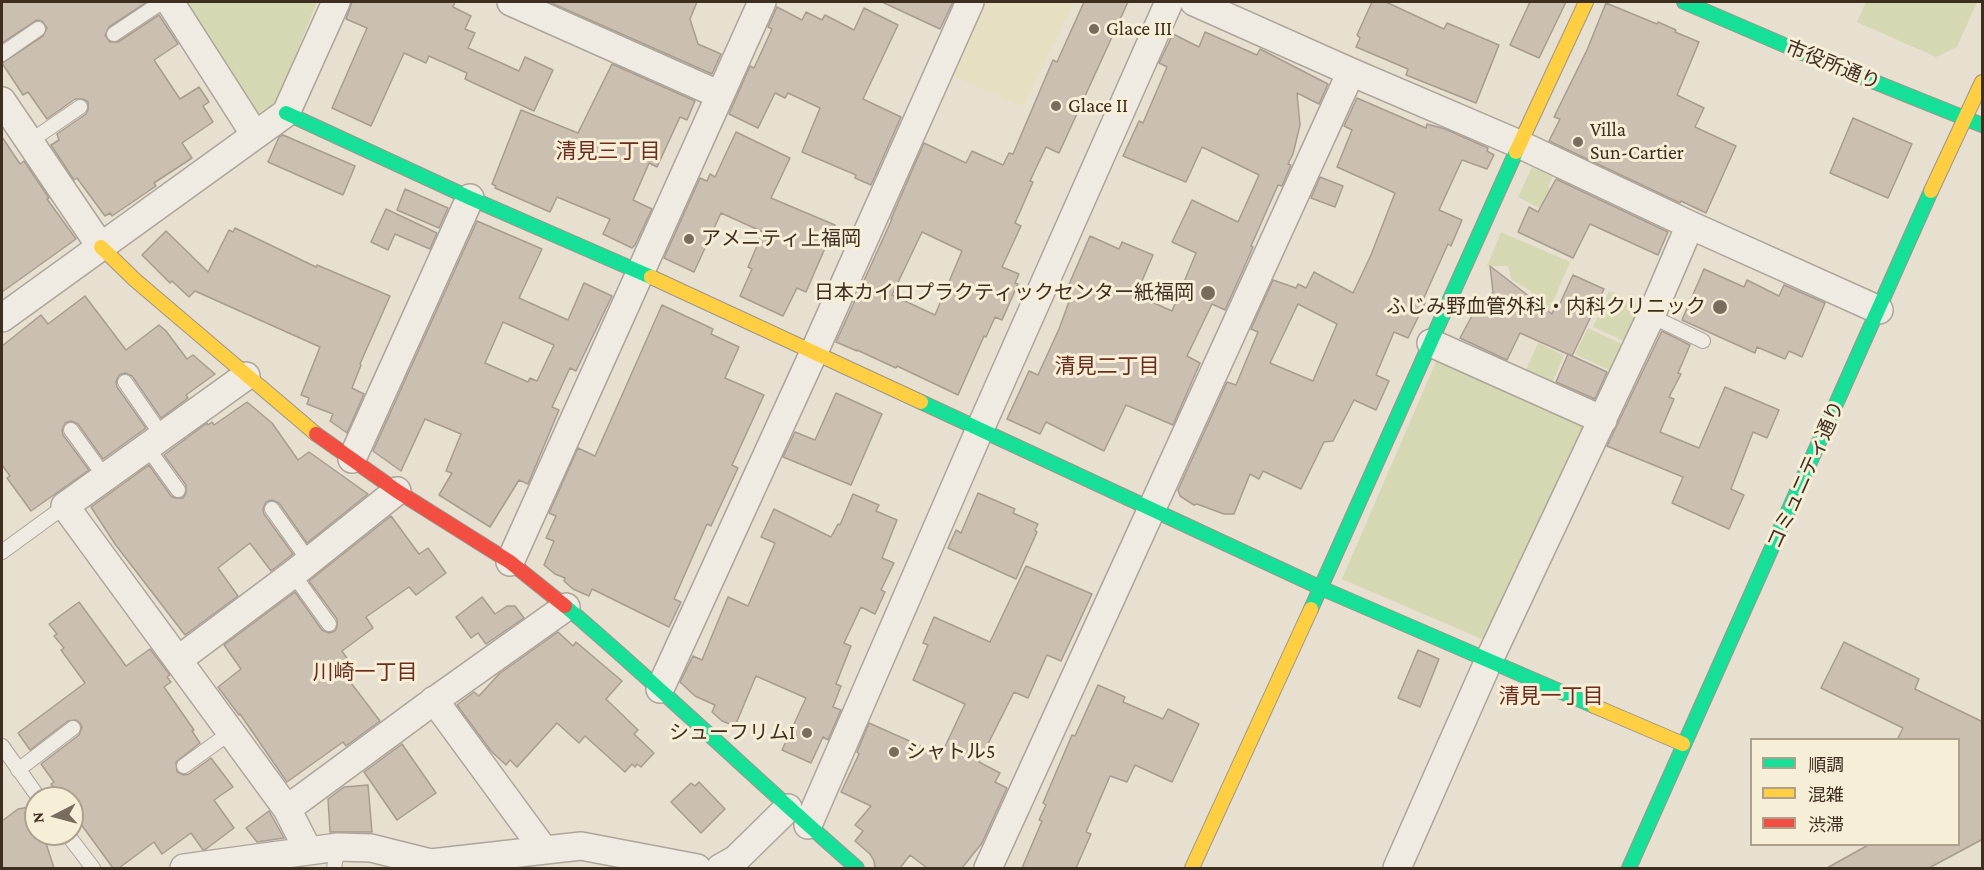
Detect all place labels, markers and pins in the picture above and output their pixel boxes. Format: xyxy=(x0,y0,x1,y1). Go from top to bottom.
place label: Glace III xyxy=(1106,17,1172,41)
marker: Glace III xyxy=(1087,22,1101,36)
place label: Glace II xyxy=(1068,94,1128,118)
marker: Glace II xyxy=(1049,99,1063,113)
place label: Villa Sun-Cartier xyxy=(1590,118,1684,165)
marker: Villa Sun-Cartier xyxy=(1571,135,1585,149)
place label: アメニティ上福岡 xyxy=(701,227,861,251)
marker: アメニティ上福岡 xyxy=(682,232,696,246)
place label: 日本カイロプラクティックセンター紙福岡 xyxy=(814,281,1194,305)
marker: 日本カイロプラクティックセンター紙福岡 xyxy=(1199,284,1217,302)
place label: ふじみ野血管外科・内科クリニック xyxy=(1386,295,1706,319)
marker: ふじみ野血管外科・内科クリニック xyxy=(1711,298,1729,316)
place label: シューフリムI xyxy=(669,721,795,745)
marker: シューフリムI xyxy=(800,726,814,740)
place label: シャトル5 xyxy=(906,740,995,764)
marker: シャトル5 xyxy=(887,745,901,759)

